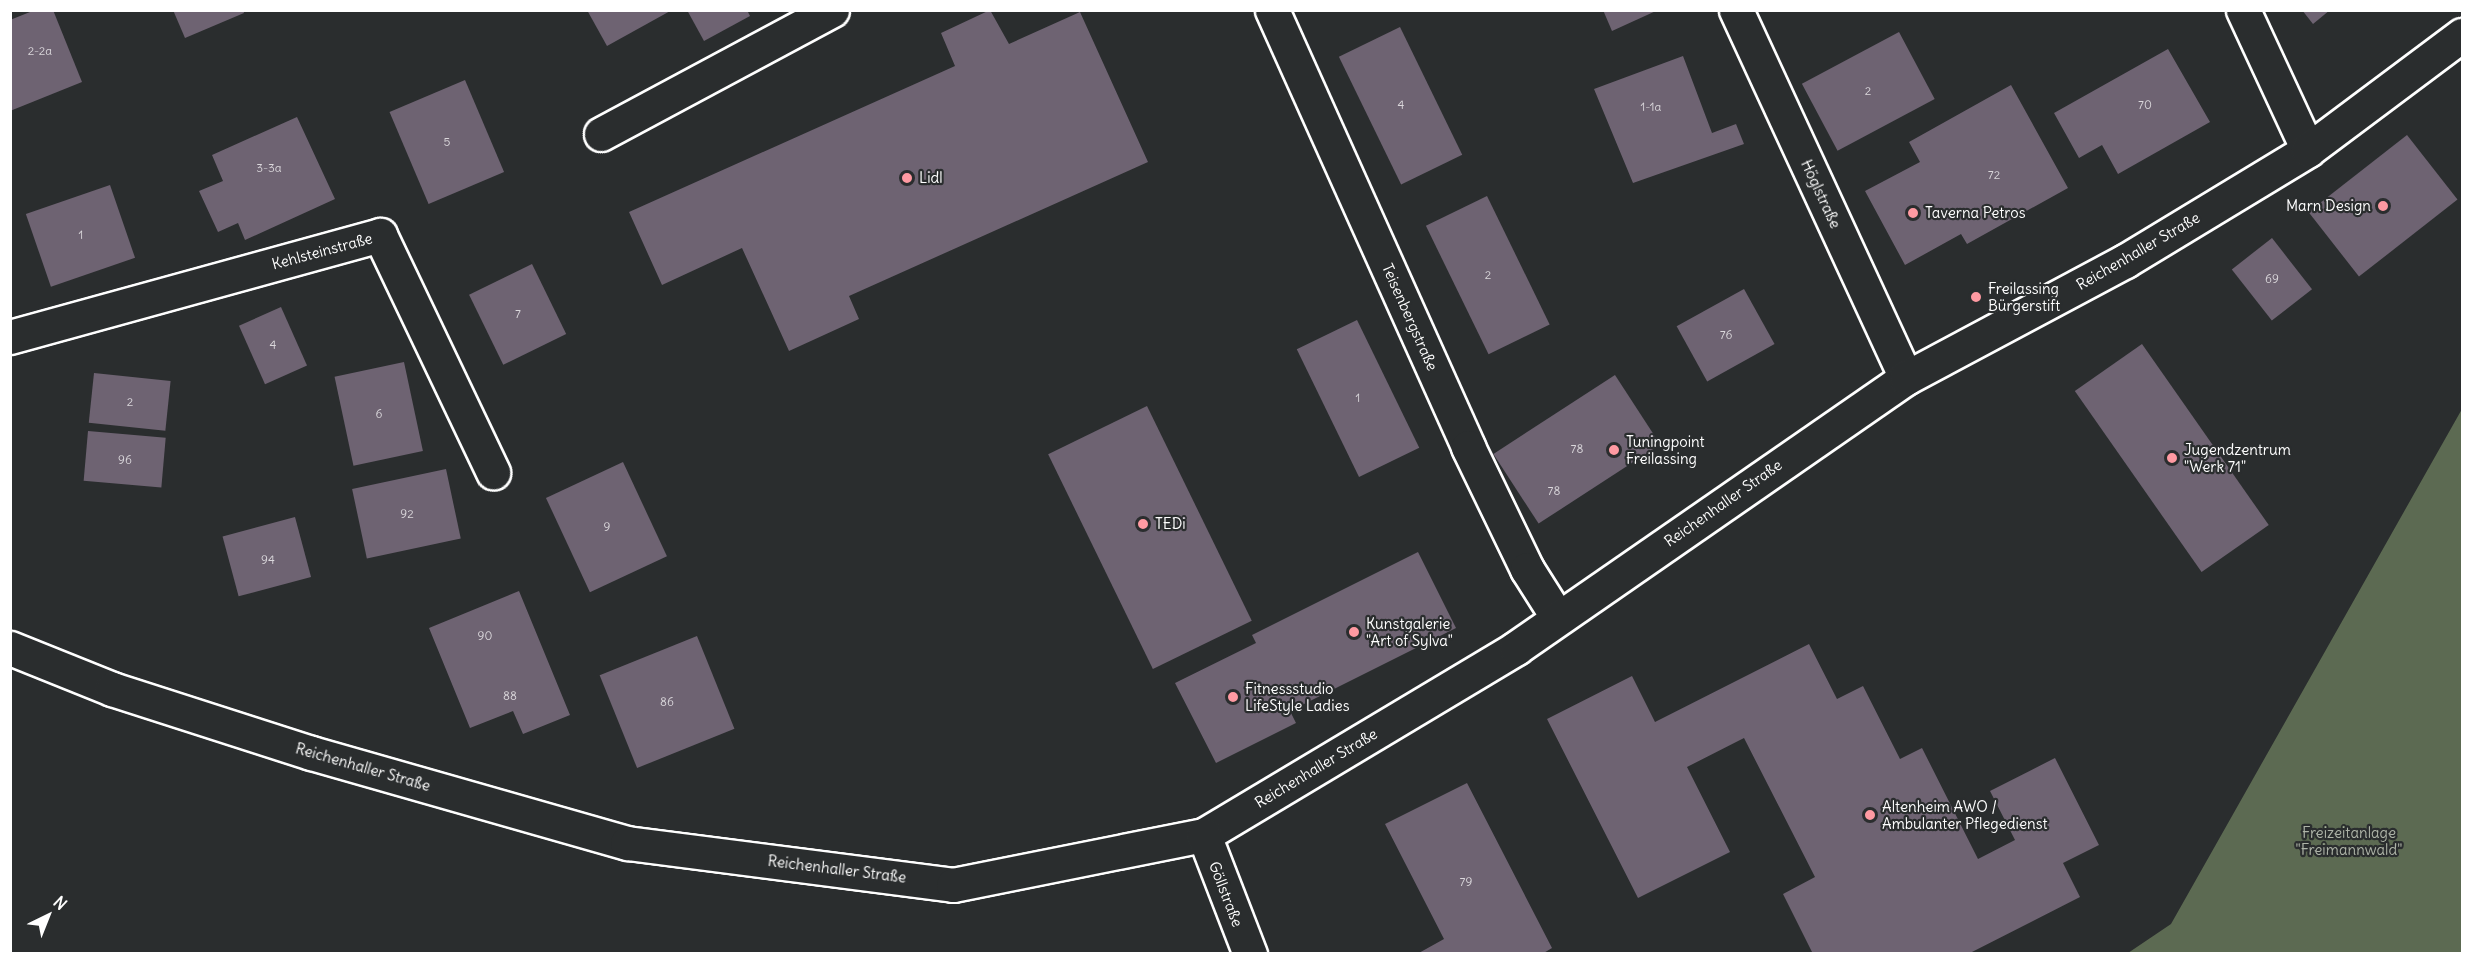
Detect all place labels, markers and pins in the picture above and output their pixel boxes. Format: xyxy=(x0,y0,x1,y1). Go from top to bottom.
place label: Lidl xyxy=(919,169,943,187)
marker: Lidl xyxy=(900,171,914,185)
place label: Marn Design xyxy=(2286,197,2371,215)
marker: Marn Design xyxy=(2376,199,2390,213)
place label: Taverna Petros xyxy=(1925,204,2026,222)
marker: Taverna Petros xyxy=(1906,206,1920,220)
place label: Freilassing Bürgerstift xyxy=(1988,279,2060,314)
marker: Freilassing Bürgerstift xyxy=(1969,290,1983,304)
place label: Tuningpoint Freilassing xyxy=(1626,432,1705,467)
place label: Jugendzentrum "Werk 71" xyxy=(2184,440,2291,475)
marker: Tuningpoint Freilassing xyxy=(1607,443,1621,457)
marker: Jugendzentrum "Werk 71" xyxy=(2165,451,2179,465)
place label: TEDi xyxy=(1155,515,1186,533)
marker: TEDi xyxy=(1136,517,1150,531)
place label: Kunstgalerie "Art of Sylva" xyxy=(1366,614,1453,649)
marker: Kunstgalerie "Art of Sylva" xyxy=(1347,625,1361,639)
place label: Fitnessstudio LifeStyle Ladies xyxy=(1245,679,1349,714)
marker: Fitnessstudio LifeStyle Ladies xyxy=(1226,690,1240,704)
place label: Altenheim AWO / Ambulanter Pflegedienst xyxy=(1882,797,2048,832)
marker: Altenheim AWO / Ambulanter Pflegedienst xyxy=(1863,808,1877,822)

